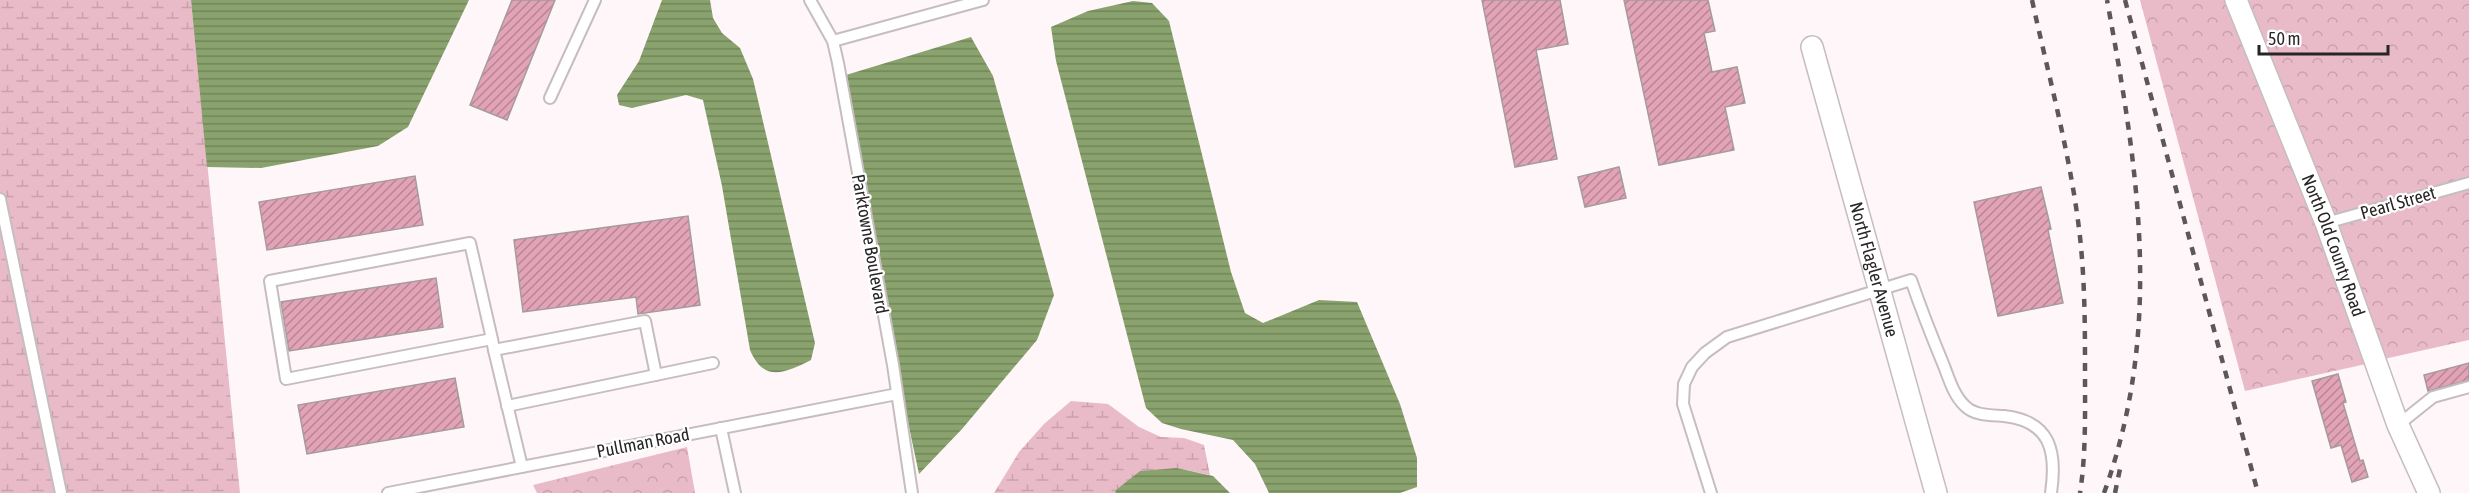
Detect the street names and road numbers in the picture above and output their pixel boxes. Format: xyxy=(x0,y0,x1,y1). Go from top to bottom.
street label: North Old County Road xyxy=(2297,171,2369,319)
street label: Parktowne Boulevard xyxy=(848,173,893,315)
street label: Pearl Street xyxy=(2358,182,2438,223)
street label: North Flagler Avenue xyxy=(1846,200,1903,339)
street label: Pullman Road xyxy=(595,423,691,462)

